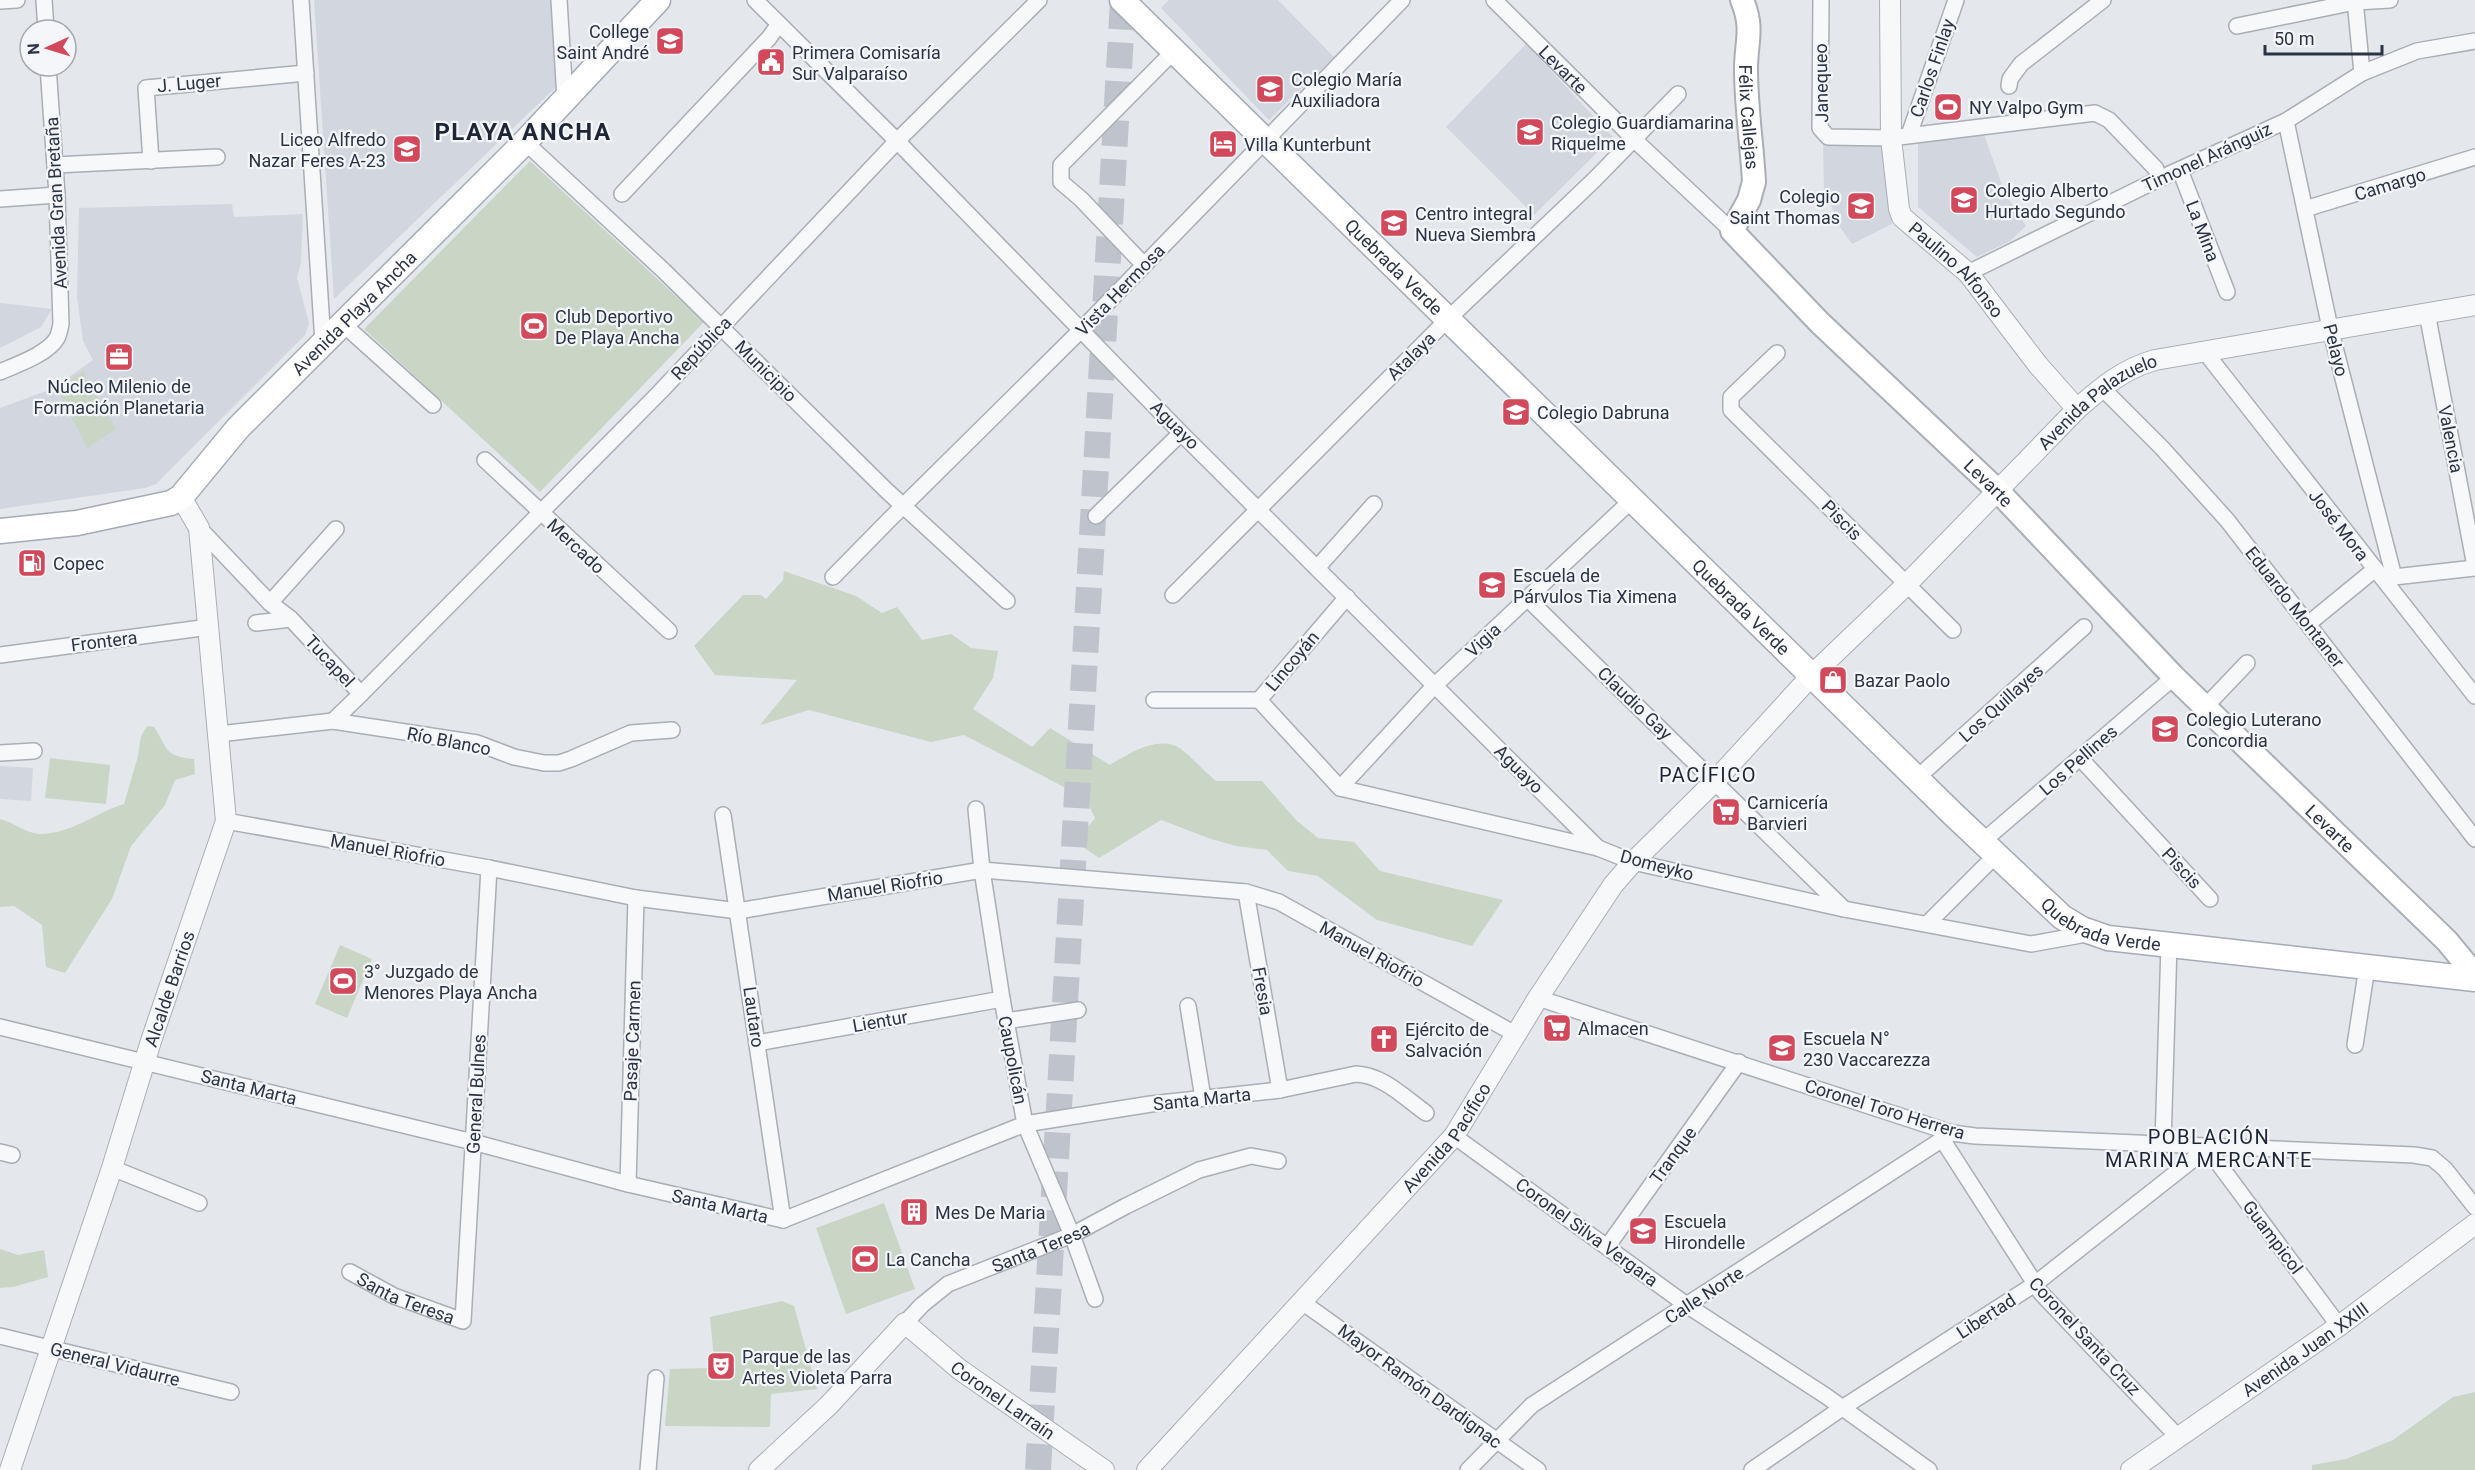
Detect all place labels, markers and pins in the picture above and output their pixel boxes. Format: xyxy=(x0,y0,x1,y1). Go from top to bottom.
place label: College Saint André xyxy=(557,21,649,63)
school or university icon: College Saint André xyxy=(654,25,686,57)
place label: Primera Comisaría Sur Valparaíso xyxy=(792,42,941,84)
public building icon: Primera Comisaría Sur Valparaíso xyxy=(755,46,787,78)
place label: Colegio María Auxiliadora xyxy=(1291,69,1402,111)
school or university icon: Colegio María Auxiliadora xyxy=(1254,73,1286,105)
sports icon: NY Valpo Gym xyxy=(1932,91,1964,123)
place label: NY Valpo Gym xyxy=(1969,97,2084,118)
place label: Colegio Guardiamarina Riquelme xyxy=(1551,112,1734,154)
school or university icon: Colegio Guardiamarina Riquelme xyxy=(1514,116,1546,148)
hotel icon: Villa Kunterbunt xyxy=(1207,128,1239,160)
place label: Liceo Alfredo Nazar Feres A-23 xyxy=(249,129,386,171)
school or university icon: Liceo Alfredo Nazar Feres A-23 xyxy=(391,133,423,165)
place label: Villa Kunterbunt xyxy=(1244,134,1371,155)
place label: Colegio Alberto Hurtado Segundo xyxy=(1985,180,2125,222)
school or university icon: Colegio Alberto Hurtado Segundo xyxy=(1948,184,1980,216)
place label: Colegio Saint Thomas xyxy=(1729,186,1840,228)
school or university icon: Colegio Saint Thomas xyxy=(1845,190,1877,222)
place label: Centro integral Nueva Siembra xyxy=(1415,203,1536,245)
school or university icon: Centro integral Nueva Siembra xyxy=(1378,207,1410,239)
place label: Club Deportivo De Playa Ancha xyxy=(555,306,680,348)
sports icon: Club Deportivo De Playa Ancha xyxy=(518,310,550,342)
office icon: Núcleo Milenio de Formación Planetaria xyxy=(103,341,135,373)
place label: Núcleo Milenio de Formación Planetaria xyxy=(33,376,205,418)
school or university icon: Colegio Dabruna xyxy=(1500,396,1532,428)
place label: Colegio Dabruna xyxy=(1537,402,1670,423)
fuel station icon: Copec xyxy=(16,547,48,579)
place label: Copec xyxy=(53,553,104,574)
place label: Escuela de Párvulos Tia Ximena xyxy=(1513,565,1677,607)
school or university icon: Escuela de Párvulos Tia Ximena xyxy=(1476,569,1508,601)
shop icon: Bazar Paolo xyxy=(1817,664,1849,696)
place label: Bazar Paolo xyxy=(1854,670,1950,691)
place label: Colegio Luterano Concordia xyxy=(2186,709,2322,751)
school or university icon: Colegio Luterano Concordia xyxy=(2149,713,2181,745)
place label: Carnicería Barvieri xyxy=(1747,792,1828,834)
supermarket icon: Carnicería Barvieri xyxy=(1710,796,1742,828)
place label: 3° Juzgado de Menores Playa Ancha xyxy=(364,961,538,1003)
sports icon: 3° Juzgado de Menores Playa Ancha xyxy=(327,965,359,997)
supermarket icon: Almacen xyxy=(1541,1012,1573,1044)
place label: Almacen xyxy=(1578,1018,1649,1039)
place label: Ejército de Salvación xyxy=(1405,1019,1489,1061)
church icon: Ejército de Salvación xyxy=(1368,1023,1400,1055)
place label: Escuela N° 230 Vaccarezza xyxy=(1803,1028,1930,1070)
school or university icon: Escuela N° 230 Vaccarezza xyxy=(1766,1032,1798,1064)
building icon: Mes De Maria xyxy=(898,1196,930,1228)
place label: Mes De Maria xyxy=(935,1202,1046,1223)
place label: Escuela Hirondelle xyxy=(1664,1211,1745,1253)
school or university icon: Escuela Hirondelle xyxy=(1627,1215,1659,1247)
sports icon: La Cancha xyxy=(849,1243,881,1275)
place label: La Cancha xyxy=(886,1249,971,1270)
place label: Parque de las Artes Violeta Parra xyxy=(742,1346,892,1388)
theatre icon: Parque de las Artes Violeta Parra xyxy=(705,1350,737,1382)

